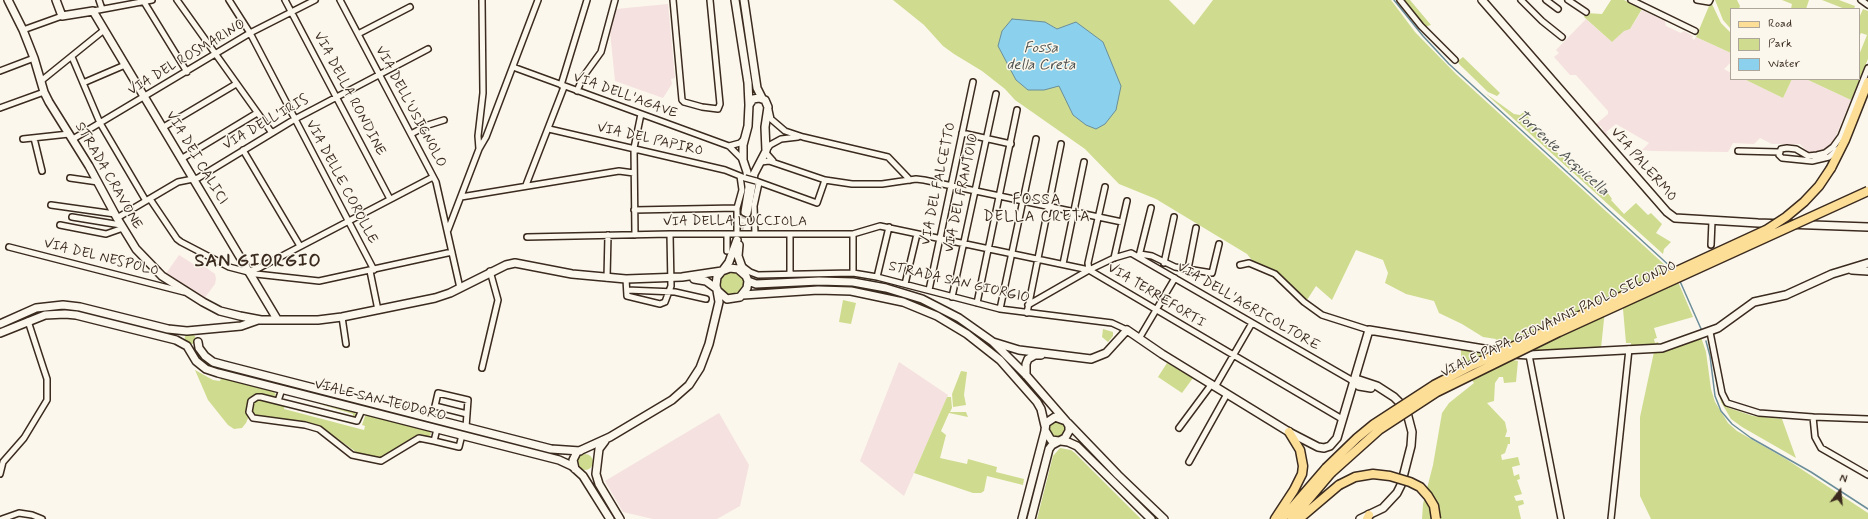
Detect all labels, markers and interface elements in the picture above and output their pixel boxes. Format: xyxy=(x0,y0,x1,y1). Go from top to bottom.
legend xyxy=(1730,8,1860,80)
street label: VIA DEL ROSMARINO xyxy=(125,16,249,100)
text: Road xyxy=(1768,16,1792,32)
street label: VIA DELLA RONDINE xyxy=(309,29,389,159)
text: Park xyxy=(1768,36,1792,52)
water label: Fossa della Creta xyxy=(1006,40,1076,75)
street label: VIA DELL'USIGNOLO xyxy=(371,43,449,171)
text: Water xyxy=(1768,56,1800,72)
street label: VIA DELL'AGAVE xyxy=(571,69,679,123)
street label: VIA DELL'IRIS xyxy=(220,92,312,154)
street label: VIA DEI CALICI xyxy=(161,108,231,208)
water label: Torrente Acquicella xyxy=(1512,108,1612,200)
street label: VIA DELLE COROLLE xyxy=(301,117,381,247)
street label: STRADA CRAVONE xyxy=(71,120,145,232)
street label: VIA DEL PAPIRO xyxy=(595,120,705,160)
street label: VIA DEL FALCETTO xyxy=(918,121,960,247)
street label: VIA PALERMO xyxy=(1606,125,1680,205)
street label: VIA DEL FRANTOIO xyxy=(941,132,983,254)
district label: FOSSA DELLA CRETA xyxy=(984,192,1090,227)
street label: VIA DELLA LUCCIOLA xyxy=(663,214,807,230)
street label: VIA DEL NESPOLO xyxy=(42,236,160,280)
district label: SAN GIORGIO xyxy=(196,251,320,273)
street label: VIALE PAPA GIOVANNI PAOLO SECONDO xyxy=(1439,258,1679,382)
street label: STRADA SAN GIORGIO xyxy=(887,259,1031,307)
street label: VIA DELL'AGRICOLTORE xyxy=(1174,259,1322,355)
street label: VIA TERREFORTI xyxy=(1104,260,1208,332)
street label: VIALE SAN TEODORO xyxy=(312,376,448,426)
north arrow xyxy=(1820,471,1860,511)
text: N xyxy=(1838,472,1849,487)

